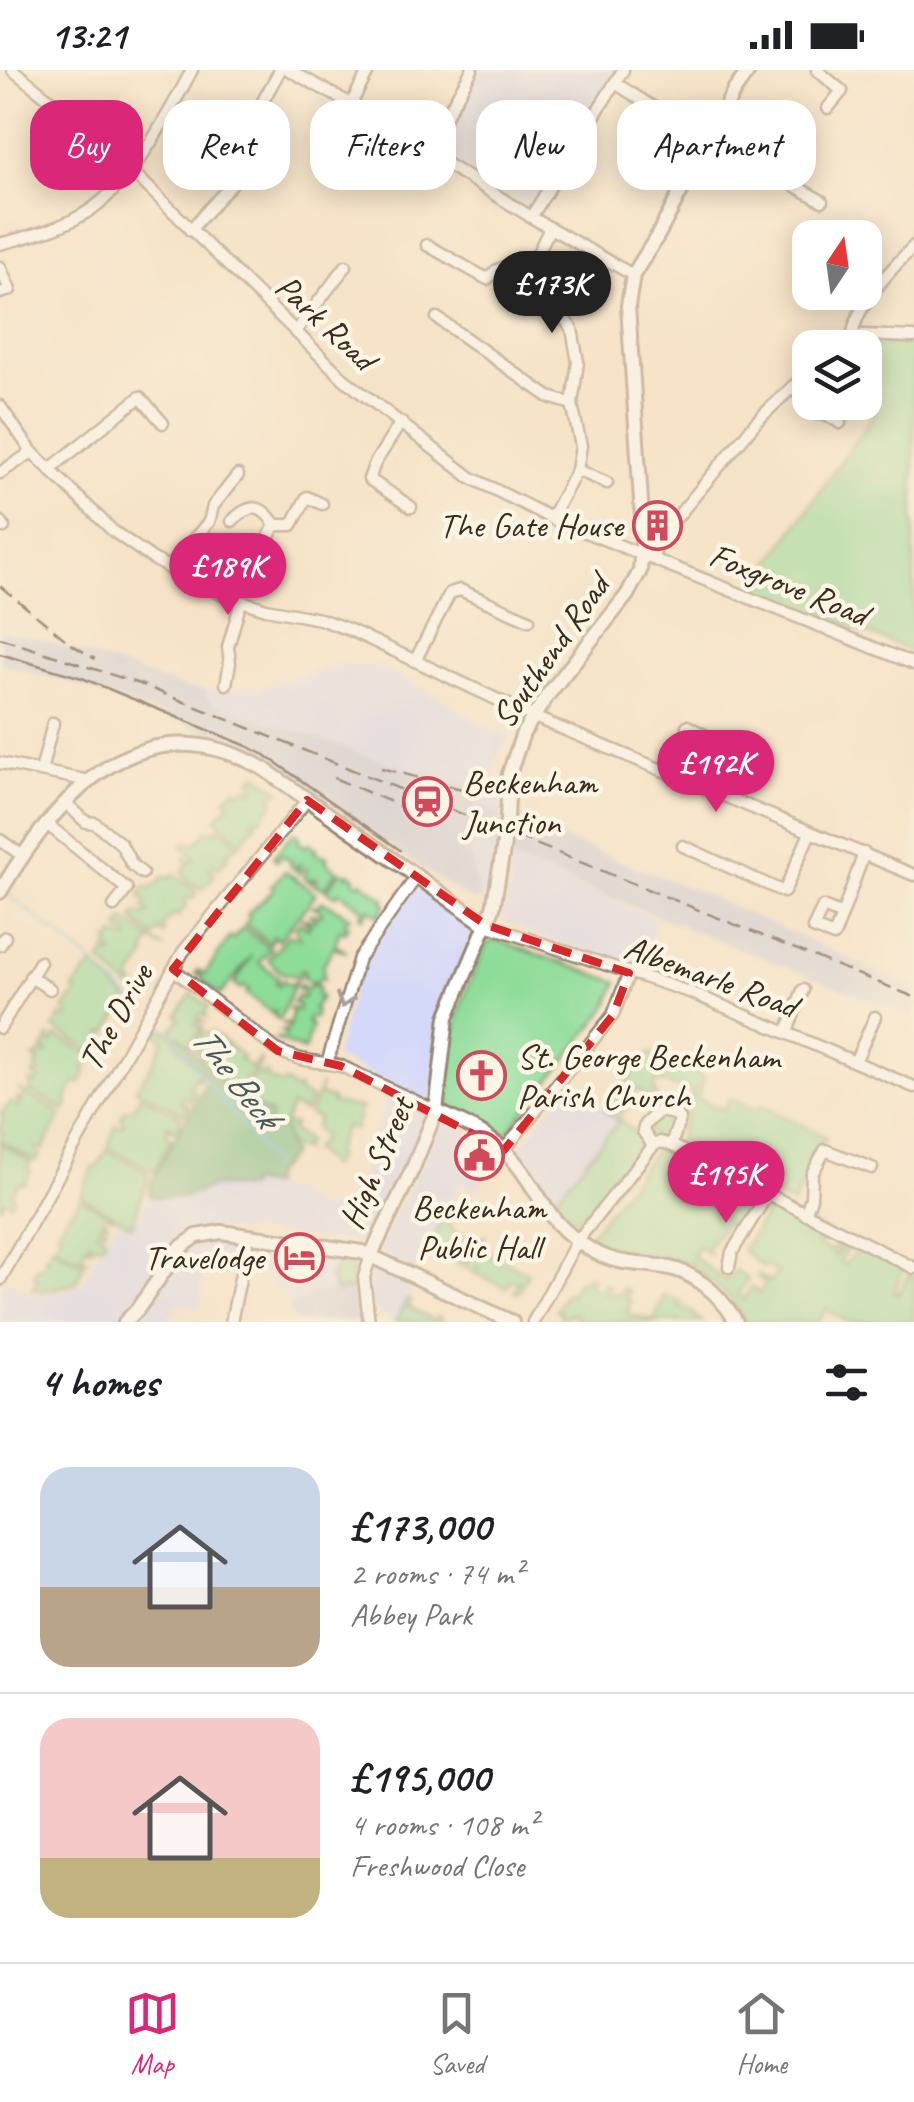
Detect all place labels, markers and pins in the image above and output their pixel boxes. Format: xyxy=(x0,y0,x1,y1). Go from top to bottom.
pin: £173K xyxy=(482,251,622,336)
building icon: The Gate House xyxy=(632,499,684,551)
place label: The Gate House xyxy=(439,503,626,548)
pin: £189K xyxy=(158,533,298,618)
pin: £192K xyxy=(646,730,786,815)
place label: Beckenham Junction xyxy=(461,760,599,845)
station icon: Beckenham Junction xyxy=(402,776,454,828)
place label: St. George Beckenham Parish Church xyxy=(517,1034,783,1119)
church icon: St. George Beckenham Parish Church xyxy=(456,1050,508,1102)
public building icon: Beckenham Public Hall xyxy=(453,1129,505,1181)
pin: £195K xyxy=(656,1141,796,1226)
place label: Beckenham Public Hall xyxy=(412,1185,549,1270)
hotel icon: Travelodge xyxy=(273,1231,325,1283)
place label: Travelodge xyxy=(144,1235,267,1280)

